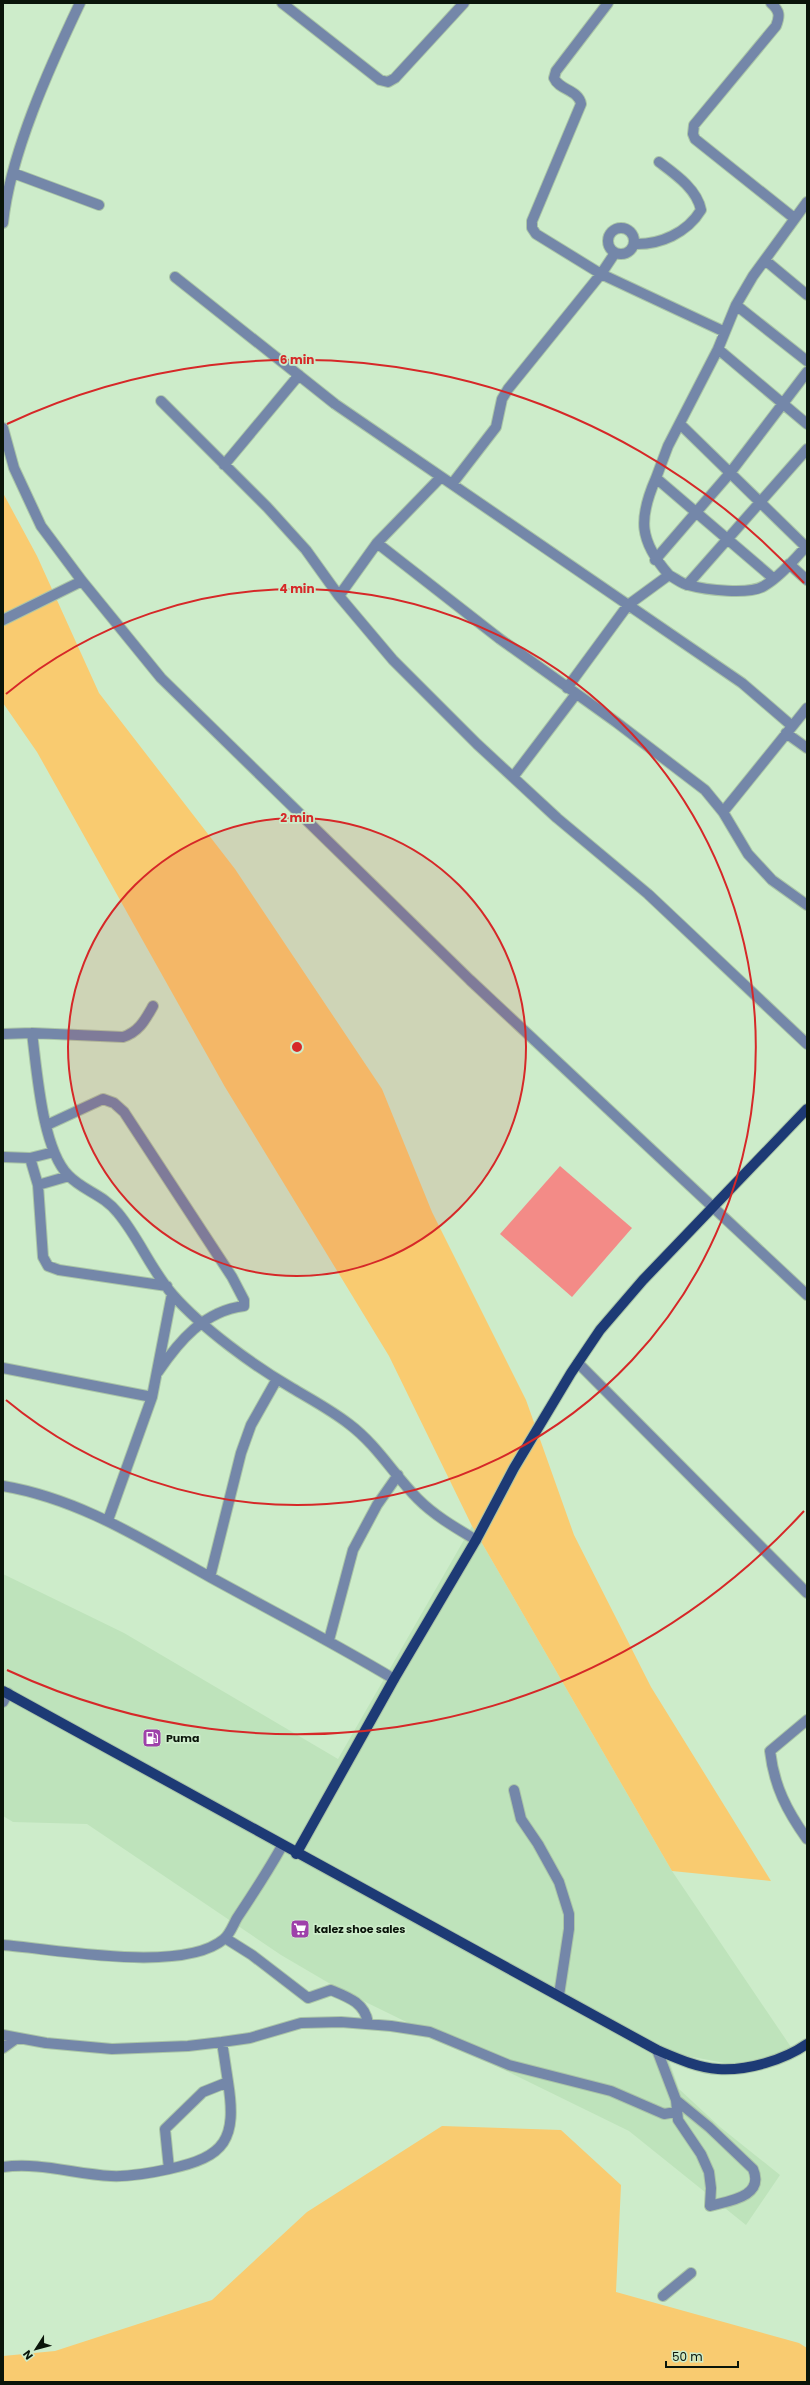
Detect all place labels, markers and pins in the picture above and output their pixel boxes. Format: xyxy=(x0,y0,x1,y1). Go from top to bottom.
centre of rings xyxy=(290,1040,304,1054)
fuel station icon: Puma xyxy=(141,1727,163,1749)
place label: Puma xyxy=(166,1730,199,1746)
supermarket icon: kalez shoe sales xyxy=(289,1918,311,1940)
place label: kalez shoe sales xyxy=(314,1921,406,1937)

